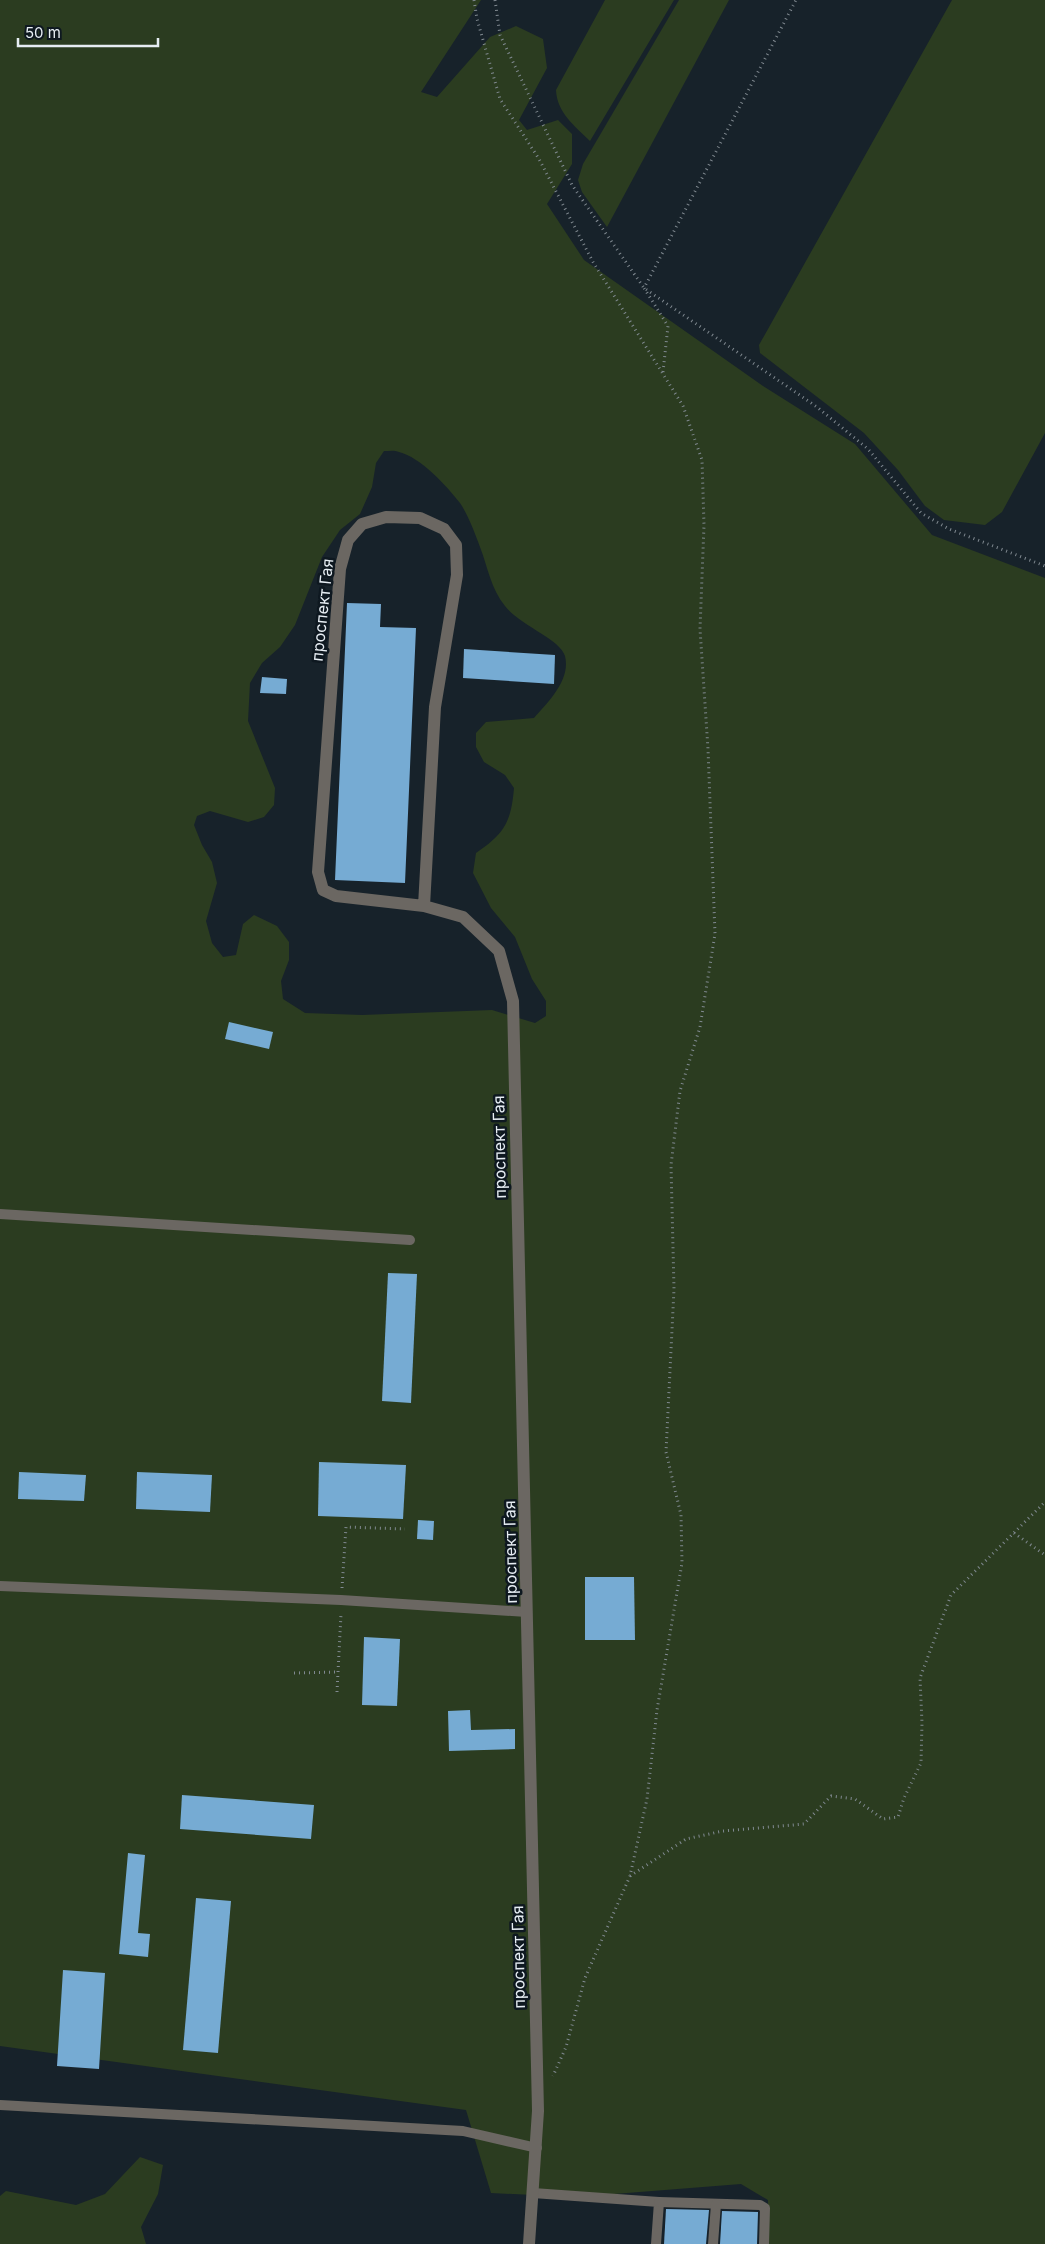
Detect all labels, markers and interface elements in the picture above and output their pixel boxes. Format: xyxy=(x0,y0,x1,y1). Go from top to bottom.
scale bar xyxy=(18,15,158,47)
text: 50 m xyxy=(25,23,61,42)
street label: проспект Гая xyxy=(307,558,337,662)
street label: проспект Гая xyxy=(488,1095,510,1199)
street label: проспект Гая xyxy=(499,1500,521,1604)
street label: проспект Гая xyxy=(507,1905,529,2009)

